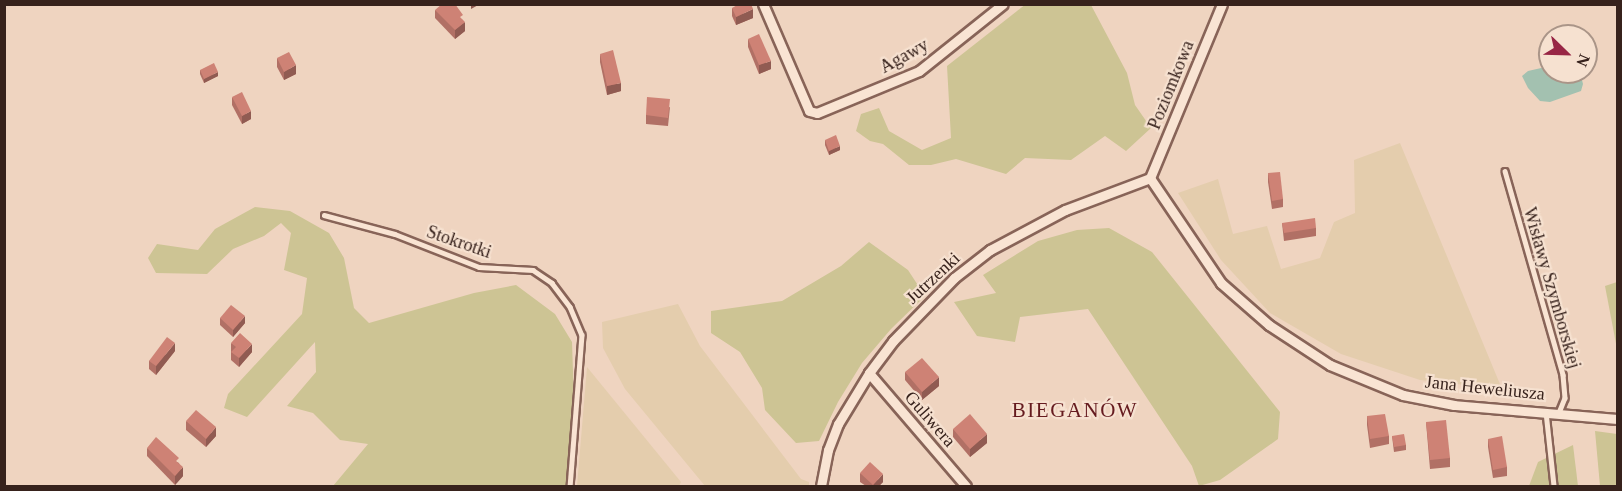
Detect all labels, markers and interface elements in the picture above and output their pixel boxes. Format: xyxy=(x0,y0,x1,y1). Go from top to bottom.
north arrow xyxy=(1538,24,1598,84)
street label: Agawy xyxy=(876,34,932,78)
street label: Poziomkowa xyxy=(1143,37,1199,133)
text: N xyxy=(1573,52,1593,69)
street label: Wisławy Szymborskiej xyxy=(1519,205,1585,371)
street label: Stokrotki xyxy=(424,221,494,263)
street label: Jutrzenki xyxy=(902,248,964,308)
street label: Jana Heweliusza xyxy=(1424,371,1546,405)
street label: Guliwera xyxy=(900,387,960,451)
district label: BIEGANÓW xyxy=(1012,397,1138,423)

